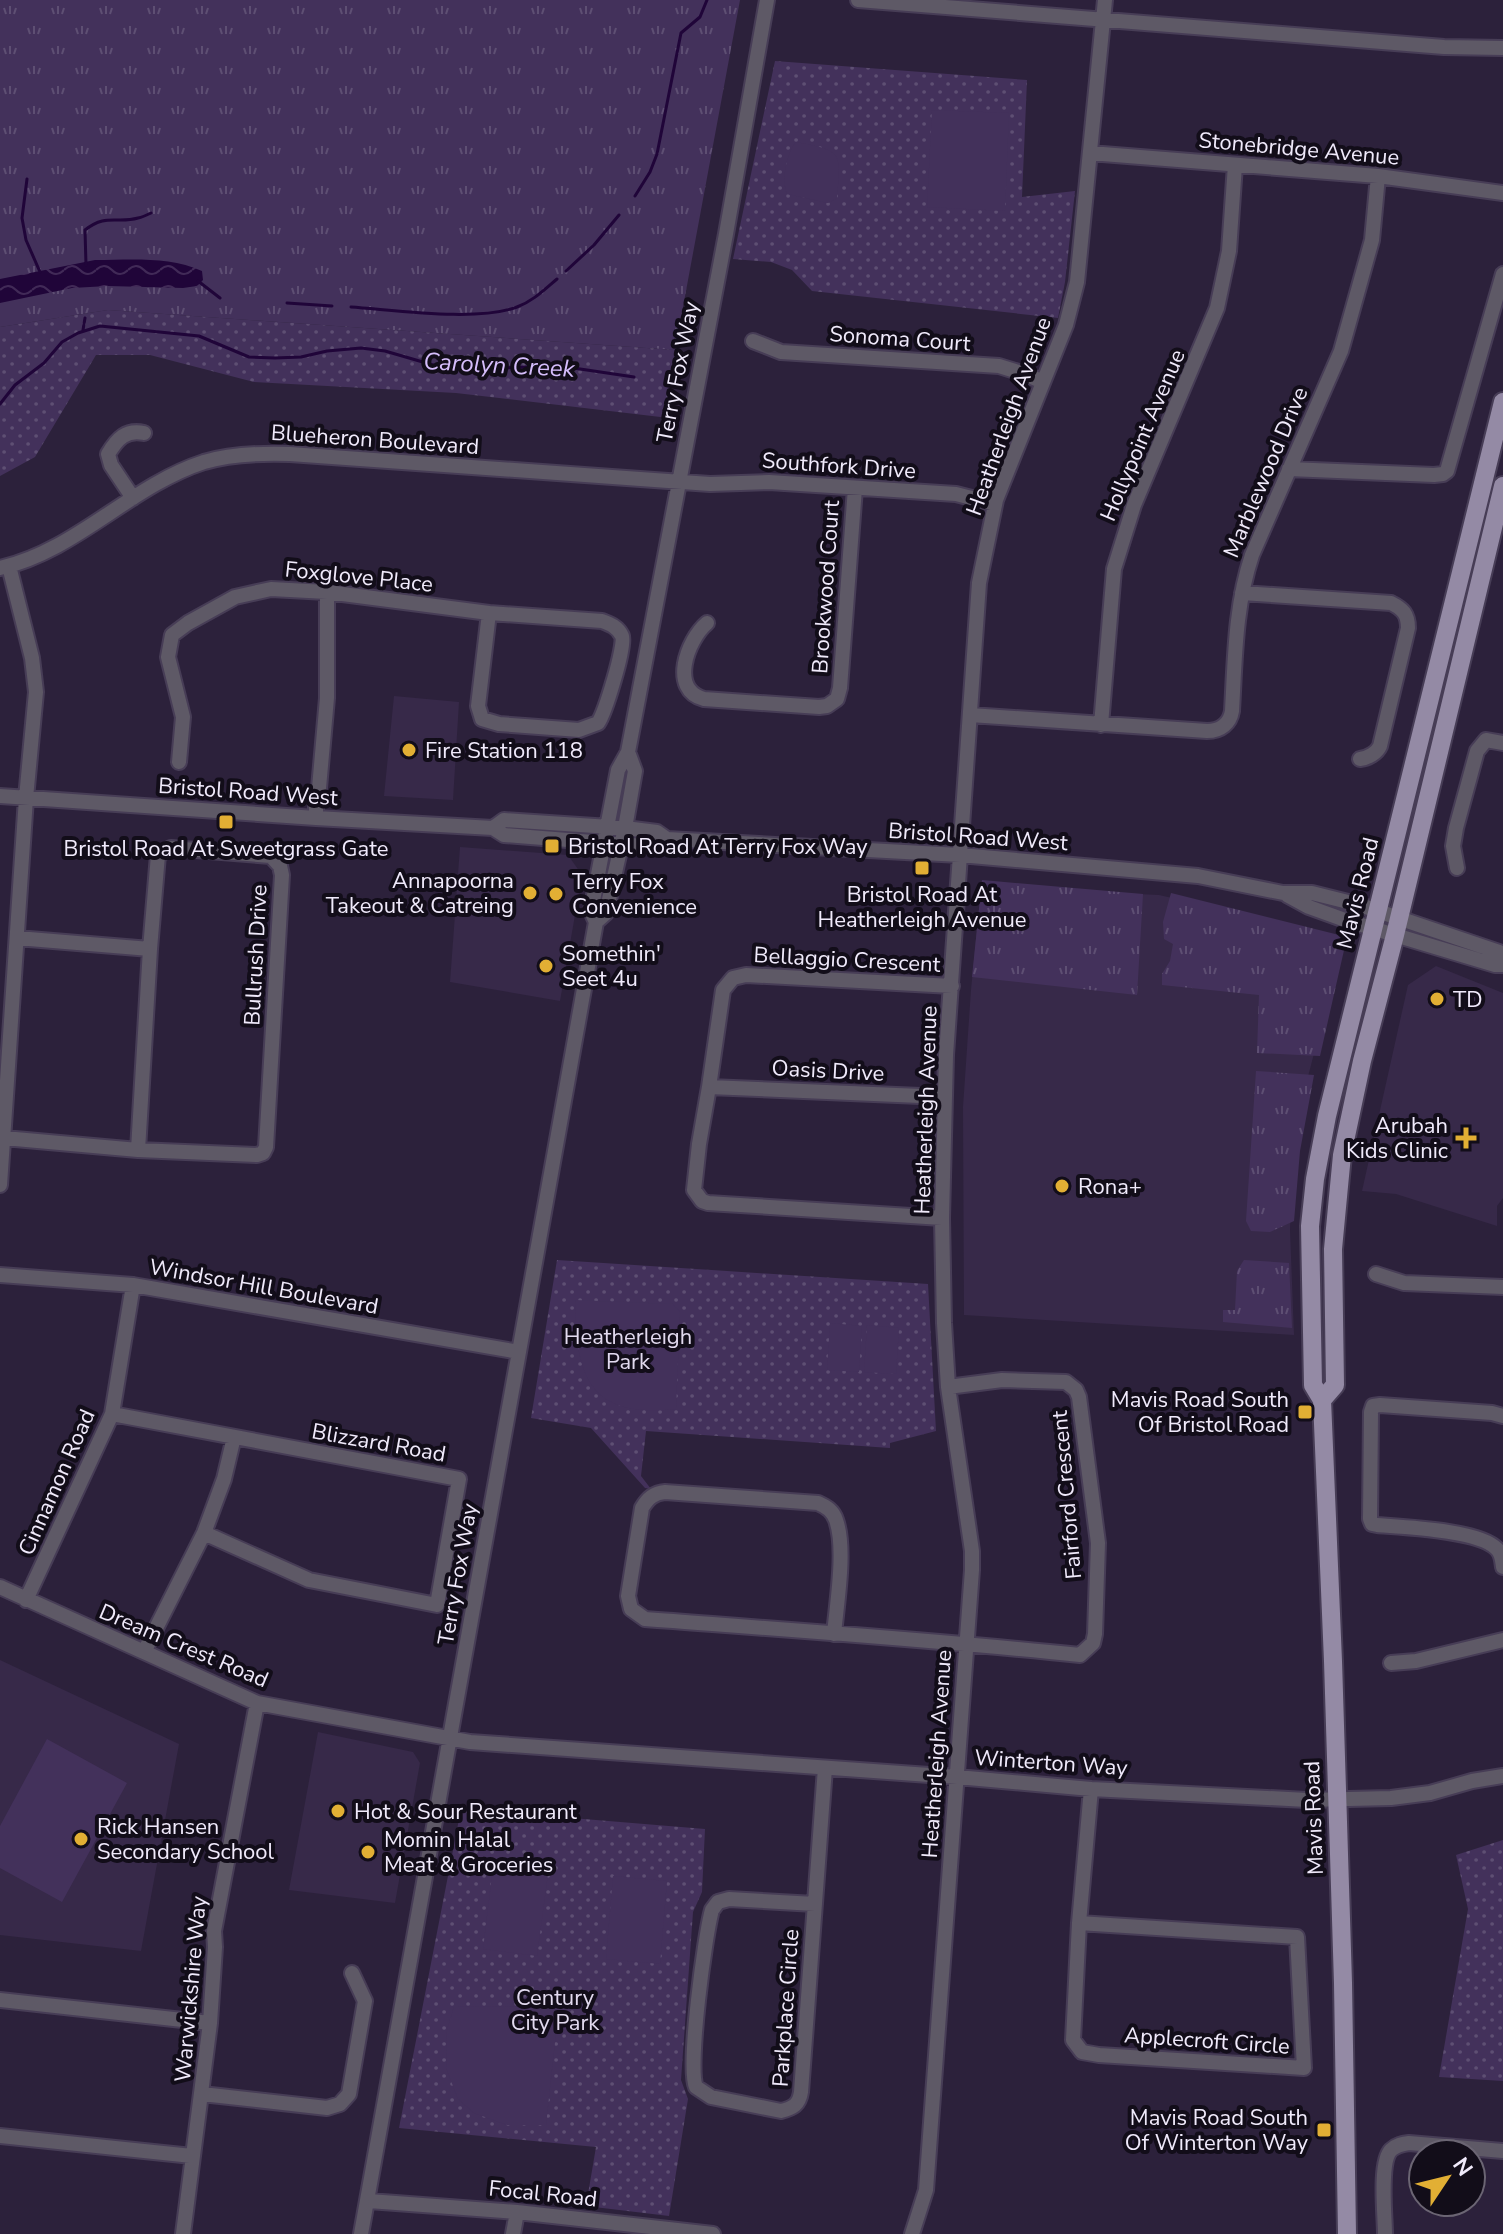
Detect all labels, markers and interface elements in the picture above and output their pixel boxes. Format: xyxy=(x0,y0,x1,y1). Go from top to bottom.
street label: Stonebridge Avenue xyxy=(1197,125,1400,173)
street label: Terry Fox Way xyxy=(650,298,707,445)
street label: Heatherleigh Avenue xyxy=(959,313,1059,520)
street label: Sonoma Court xyxy=(828,319,972,359)
water label: Carolyn Creek xyxy=(423,345,576,385)
street label: Hollypoint Avenue xyxy=(1093,345,1193,526)
street label: Marblewood Drive xyxy=(1216,382,1315,562)
street label: Blueheron Boulevard xyxy=(270,418,480,462)
street label: Southfork Drive xyxy=(761,446,917,486)
street label: Brookwood Court xyxy=(805,499,847,675)
street label: Foxglove Place xyxy=(283,554,434,600)
place label: Fire Station 118 xyxy=(425,736,583,766)
marker: Fire Station 118 xyxy=(400,741,418,759)
street label: Bristol Road West xyxy=(157,771,339,813)
marker: Bristol Road At Sweetgrass Gate xyxy=(217,813,235,831)
street label: Bristol Road West xyxy=(887,816,1069,858)
place label: Bristol Road At Terry Fox Way xyxy=(568,832,868,862)
place label: Bristol Road At Sweetgrass Gate xyxy=(63,834,389,864)
street label: Mavis Road xyxy=(1330,834,1386,952)
marker: Bristol Road At Terry Fox Way xyxy=(543,837,561,855)
marker: Bristol Road At Heatherleigh Avenue xyxy=(913,859,931,877)
place label: Annapoorna Takeout & Catreing xyxy=(326,866,514,921)
place label: Terry Fox Convenience xyxy=(572,867,697,922)
place label: Bristol Road At Heatherleigh Avenue xyxy=(817,880,1027,935)
street label: Bullrush Drive xyxy=(237,884,275,1026)
marker: Annapoorna Takeout & Catreing xyxy=(521,884,539,902)
marker: Terry Fox Convenience xyxy=(547,885,565,903)
place label: Somethin' Seet 4u xyxy=(562,939,661,994)
street label: Bellaggio Crescent xyxy=(753,940,941,980)
marker: Somethin' Seet 4u xyxy=(537,957,555,975)
place label: TD xyxy=(1453,985,1483,1015)
marker: TD xyxy=(1428,990,1446,1008)
street label: Heatherleigh Avenue xyxy=(907,1005,945,1215)
street label: Oasis Drive xyxy=(771,1053,885,1089)
place label: Arubah Kids Clinic xyxy=(1346,1111,1448,1166)
marker: Arubah Kids Clinic xyxy=(1455,1127,1477,1149)
place label: Rona+ xyxy=(1078,1172,1142,1202)
marker: Rona+ xyxy=(1053,1177,1071,1195)
street label: Windsor Hill Boulevard xyxy=(147,1252,381,1322)
park label: Heatherleigh Park xyxy=(564,1322,692,1377)
place label: Mavis Road South Of Bristol Road xyxy=(1111,1385,1289,1440)
marker: Mavis Road South Of Bristol Road xyxy=(1296,1403,1314,1421)
street label: Cinnamon Road xyxy=(11,1405,103,1560)
street label: Fairford Crescent xyxy=(1045,1409,1089,1580)
street label: Blizzard Road xyxy=(309,1416,448,1470)
street label: Terry Fox Way xyxy=(431,1500,485,1647)
street label: Dream Crest Road xyxy=(94,1597,273,1695)
street label: Heatherleigh Avenue xyxy=(915,1649,959,1859)
street label: Winterton Way xyxy=(973,1743,1129,1783)
street label: Mavis Road xyxy=(1297,1760,1331,1876)
place label: Hot & Sour Restaurant xyxy=(354,1797,577,1827)
marker: Hot & Sour Restaurant xyxy=(329,1802,347,1820)
place label: Rick Hansen Secondary School xyxy=(97,1812,275,1867)
place label: Momin Halal Meat & Groceries xyxy=(384,1825,553,1880)
marker: Rick Hansen Secondary School xyxy=(72,1830,90,1848)
marker: Momin Halal Meat & Groceries xyxy=(359,1843,377,1861)
street label: Warwickshire Way xyxy=(168,1894,214,2083)
street label: Parkplace Circle xyxy=(766,1928,806,2088)
park label: Century City Park xyxy=(511,1983,600,2038)
street label: Applecroft Circle xyxy=(1123,2020,1291,2062)
place label: Mavis Road South Of Winterton Way xyxy=(1125,2103,1309,2158)
marker: Mavis Road South Of Winterton Way xyxy=(1315,2121,1333,2139)
north arrow xyxy=(1407,2138,1487,2218)
text: N xyxy=(1446,2152,1480,2182)
street label: Focal Road xyxy=(487,2173,599,2215)

